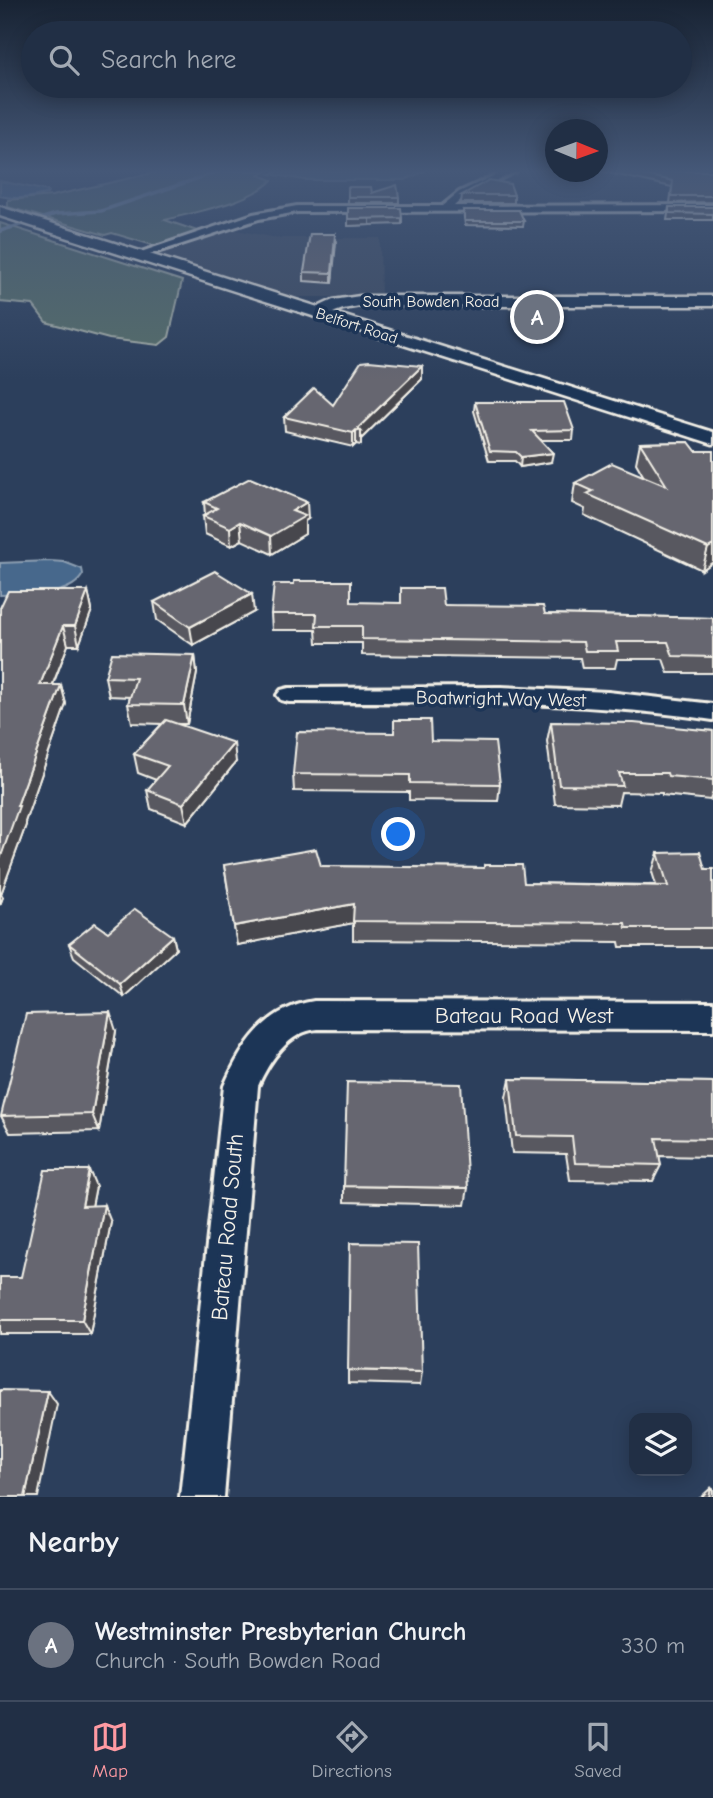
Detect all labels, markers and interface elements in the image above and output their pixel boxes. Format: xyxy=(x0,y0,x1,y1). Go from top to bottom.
search box xyxy=(21,21,692,98)
icon: search xyxy=(45,41,83,79)
text: Search here xyxy=(101,45,236,75)
north arrow xyxy=(545,119,608,182)
pin: A xyxy=(514,291,560,343)
street label: South Bowden Road xyxy=(363,293,499,311)
street label: Belfort Road xyxy=(314,304,400,348)
street label: Boatwright Way West xyxy=(416,687,587,711)
your location xyxy=(381,817,415,851)
street label: Bateau Road West xyxy=(435,1002,615,1029)
street label: Bateau Road South xyxy=(206,1132,249,1322)
map controls xyxy=(629,1413,692,1476)
button: layers xyxy=(629,1413,692,1476)
text: Nearby xyxy=(28,1525,119,1560)
text: Westminster Presbyterian Church xyxy=(95,1617,466,1647)
text: A xyxy=(45,1632,57,1659)
text: 330 m xyxy=(621,1632,685,1659)
text: Church · South Bowden Road xyxy=(95,1647,381,1674)
tab: Map xyxy=(91,1718,129,1782)
tab: Directions xyxy=(312,1718,392,1782)
tab: Saved xyxy=(574,1718,622,1782)

